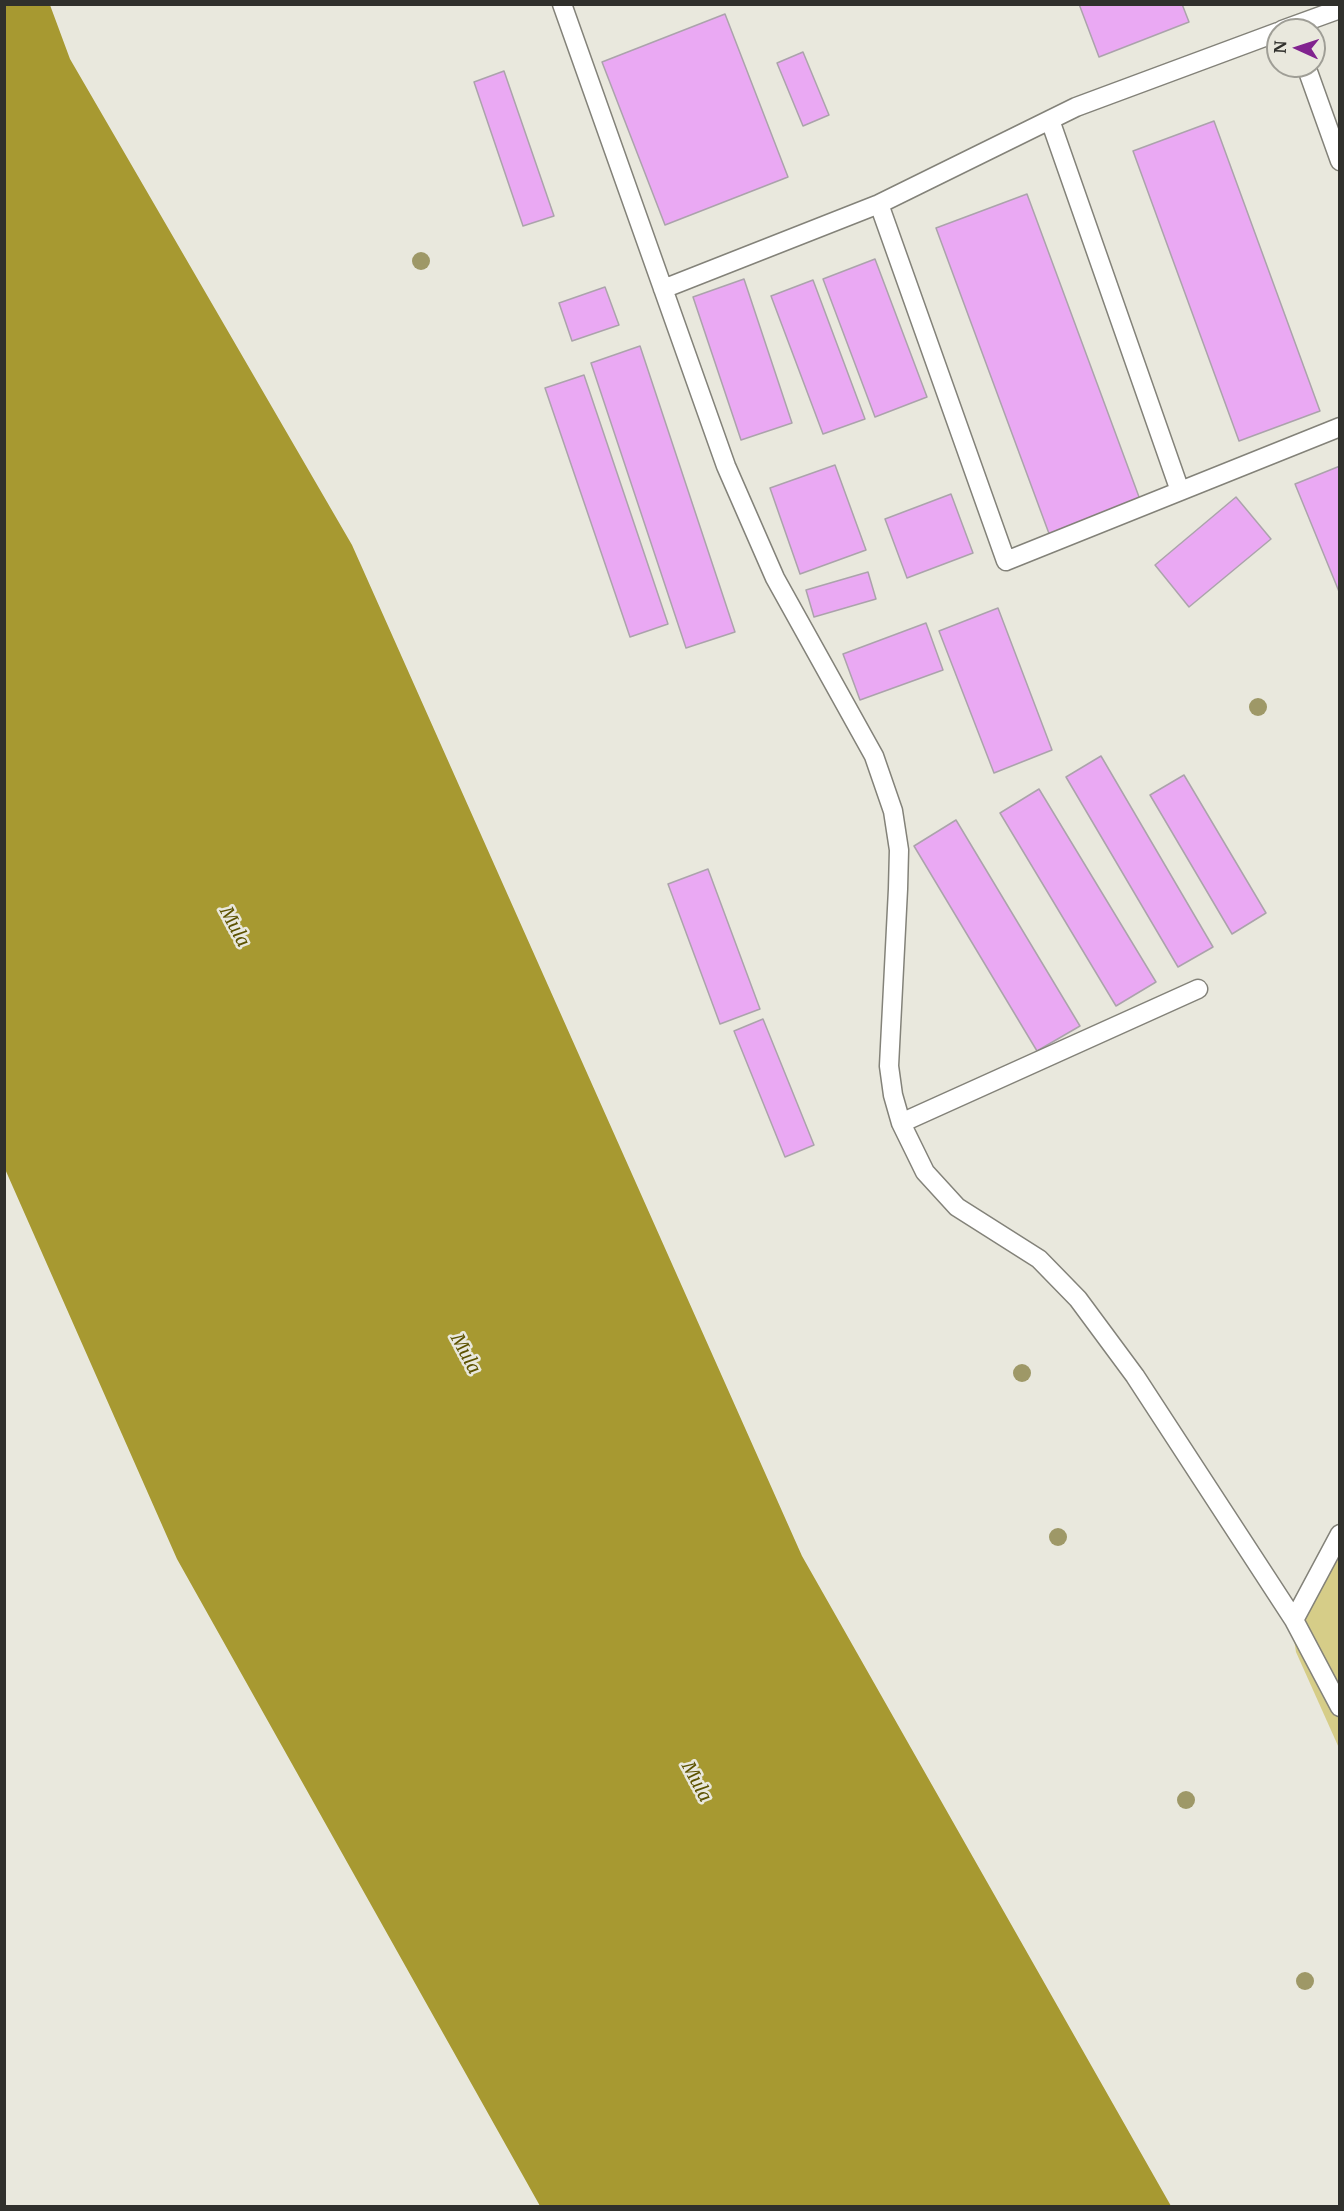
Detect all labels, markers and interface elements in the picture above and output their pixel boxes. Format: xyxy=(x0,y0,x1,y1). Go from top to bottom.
north arrow xyxy=(1266,18,1326,78)
text: N xyxy=(1270,40,1290,54)
water label: Mula xyxy=(215,903,253,951)
water label: Mula xyxy=(446,1330,484,1378)
water label: Mula xyxy=(677,1758,715,1806)

